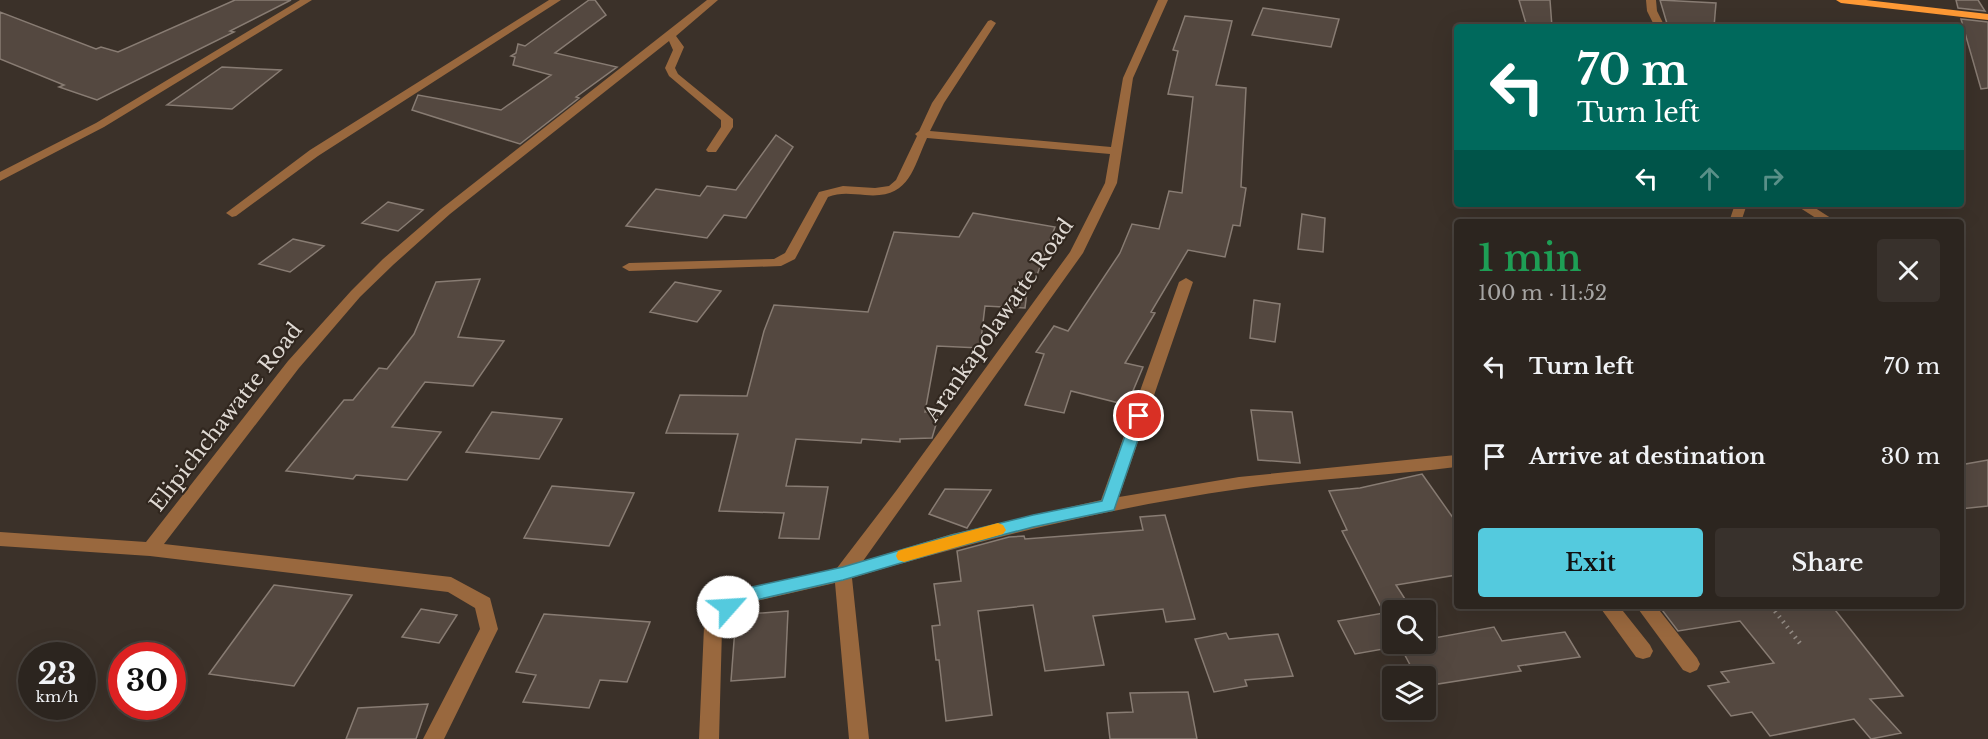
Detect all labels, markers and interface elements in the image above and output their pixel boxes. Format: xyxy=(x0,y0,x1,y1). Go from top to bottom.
text: 70 m xyxy=(1577,44,1688,96)
icon: left xyxy=(1478,48,1556,126)
text: Turn left xyxy=(1577,96,1700,129)
icon: left xyxy=(1630,162,1663,195)
icon: ahead xyxy=(1693,162,1726,195)
icon: right xyxy=(1756,162,1789,195)
street label: Arankapolawatte Road xyxy=(918,213,1079,427)
text: 1 min xyxy=(1478,236,1582,281)
button: close xyxy=(1877,239,1940,302)
text: 100 m · 11:52 xyxy=(1478,281,1607,305)
street label: Elipichchawatte Road xyxy=(144,317,308,517)
icon: left xyxy=(1478,350,1511,383)
text: Turn left xyxy=(1529,353,1634,380)
text: 70 m xyxy=(1883,353,1940,380)
pin xyxy=(1113,390,1164,441)
icon: arrive xyxy=(1122,399,1155,432)
icon: arrive xyxy=(1478,440,1511,473)
text: Arrive at destination xyxy=(1529,443,1766,470)
text: 30 m xyxy=(1881,443,1940,470)
button: Exit xyxy=(1478,528,1703,597)
button: Share xyxy=(1715,528,1940,597)
position arrow xyxy=(696,575,760,639)
map controls xyxy=(1382,600,1436,720)
button: search xyxy=(1382,600,1436,654)
speed limit sign: 30 xyxy=(108,642,186,720)
text: 23 xyxy=(38,655,76,692)
button: layers xyxy=(1382,666,1436,720)
text: km/h xyxy=(36,687,78,706)

